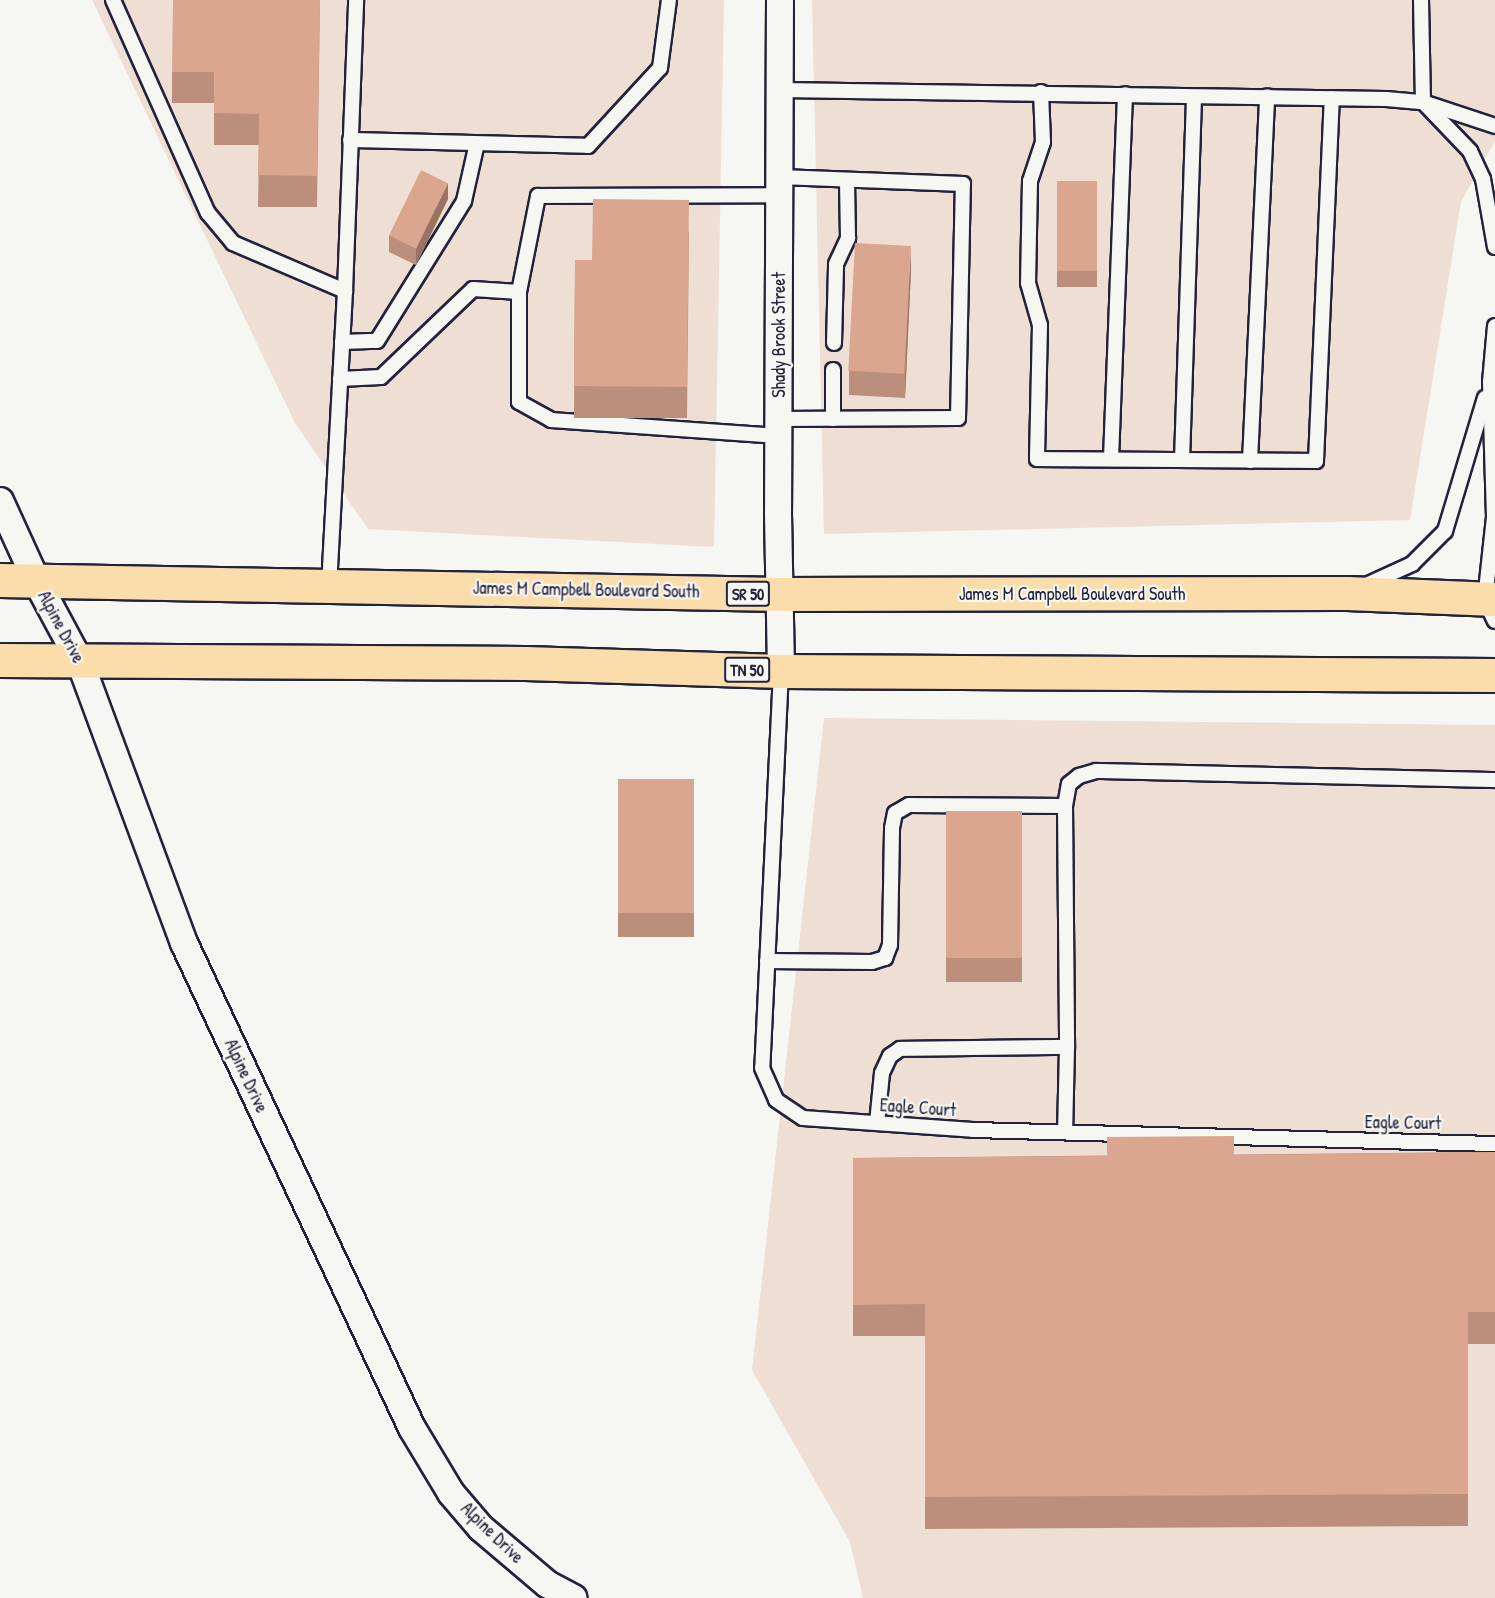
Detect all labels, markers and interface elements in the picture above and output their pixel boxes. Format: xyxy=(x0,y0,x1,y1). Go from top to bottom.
street label: Shady Brook Street xyxy=(768,272,790,398)
street label: James M Campbell Boulevard South xyxy=(472,577,700,603)
road number: SR 50 xyxy=(726,581,771,607)
street label: James M Campbell Boulevard South xyxy=(959,583,1185,605)
street label: Alpine Drive xyxy=(33,587,89,667)
road number: TN 50 xyxy=(723,657,771,683)
street label: Alpine Drive xyxy=(220,1036,272,1116)
street label: Eagle Court xyxy=(879,1095,957,1121)
street label: Eagle Court xyxy=(1365,1112,1441,1134)
street label: Alpine Drive xyxy=(456,1498,528,1568)

